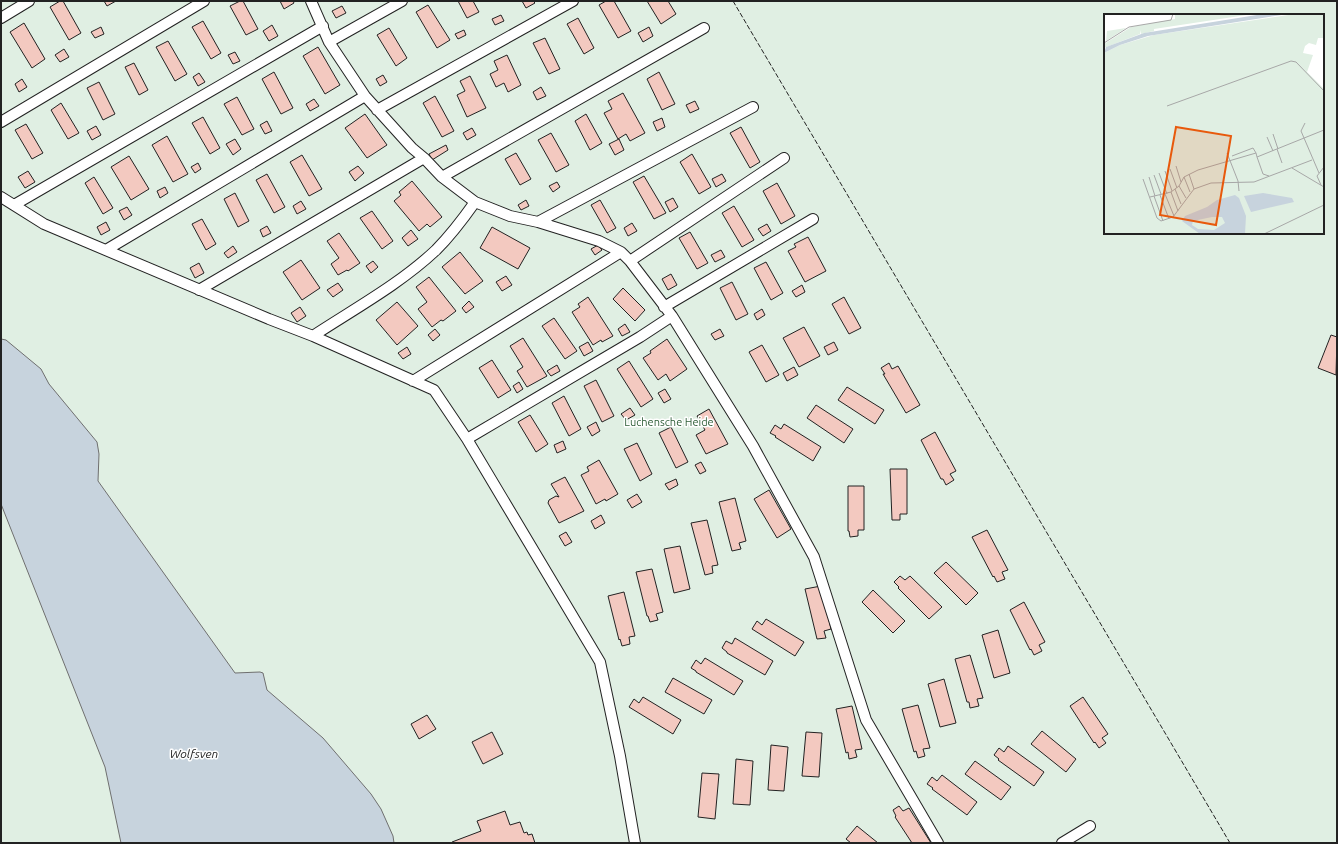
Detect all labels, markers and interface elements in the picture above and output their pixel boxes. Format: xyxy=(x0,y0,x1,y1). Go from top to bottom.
inset map xyxy=(1104,14,1324,234)
park label: Luchensche Heide xyxy=(624,416,714,428)
water label: Wolfsven xyxy=(170,747,218,760)

